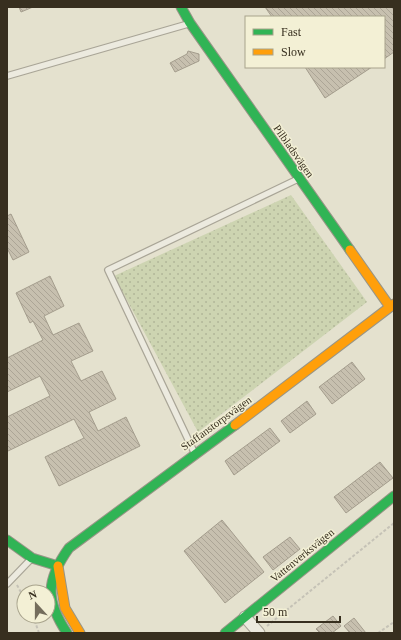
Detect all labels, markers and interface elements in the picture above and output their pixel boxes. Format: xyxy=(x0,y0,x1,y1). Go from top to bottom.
legend xyxy=(245,16,385,68)
text: Fast xyxy=(281,25,302,39)
text: Slow xyxy=(281,45,306,59)
street label: Pilbladsvägen xyxy=(271,122,317,180)
street label: Staffanstorpsvägen xyxy=(178,393,254,453)
street label: Vattenverksvägen xyxy=(268,525,337,584)
north arrow xyxy=(16,584,56,624)
text: N xyxy=(27,588,38,602)
scale bar xyxy=(257,598,340,624)
text: 50 m xyxy=(263,605,288,619)

